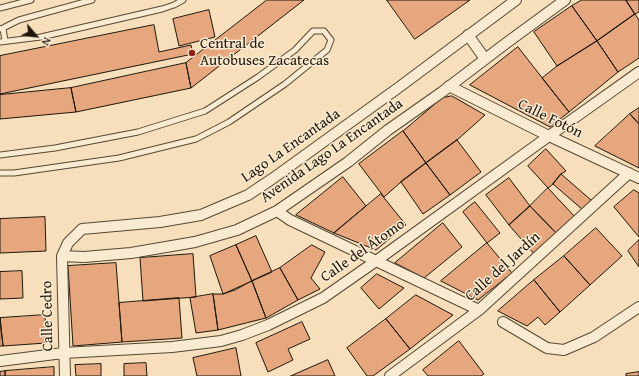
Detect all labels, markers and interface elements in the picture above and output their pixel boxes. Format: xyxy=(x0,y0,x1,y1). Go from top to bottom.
north arrow xyxy=(16,16,56,56)
text: N xyxy=(38,35,55,49)
place label: Central de Autobuses Zacatecas xyxy=(200,35,329,70)
marker: Central de Autobuses Zacatecas xyxy=(187,48,197,58)
street label: Avenida Lago La Encantada xyxy=(257,95,407,207)
street label: Calle Fotón xyxy=(515,96,585,142)
street label: Lago La Encantada xyxy=(238,105,344,187)
street label: Calle del Átomo xyxy=(317,215,409,287)
street label: Calle del Jardín xyxy=(462,229,544,305)
street label: Calle Cedro xyxy=(38,280,58,352)

